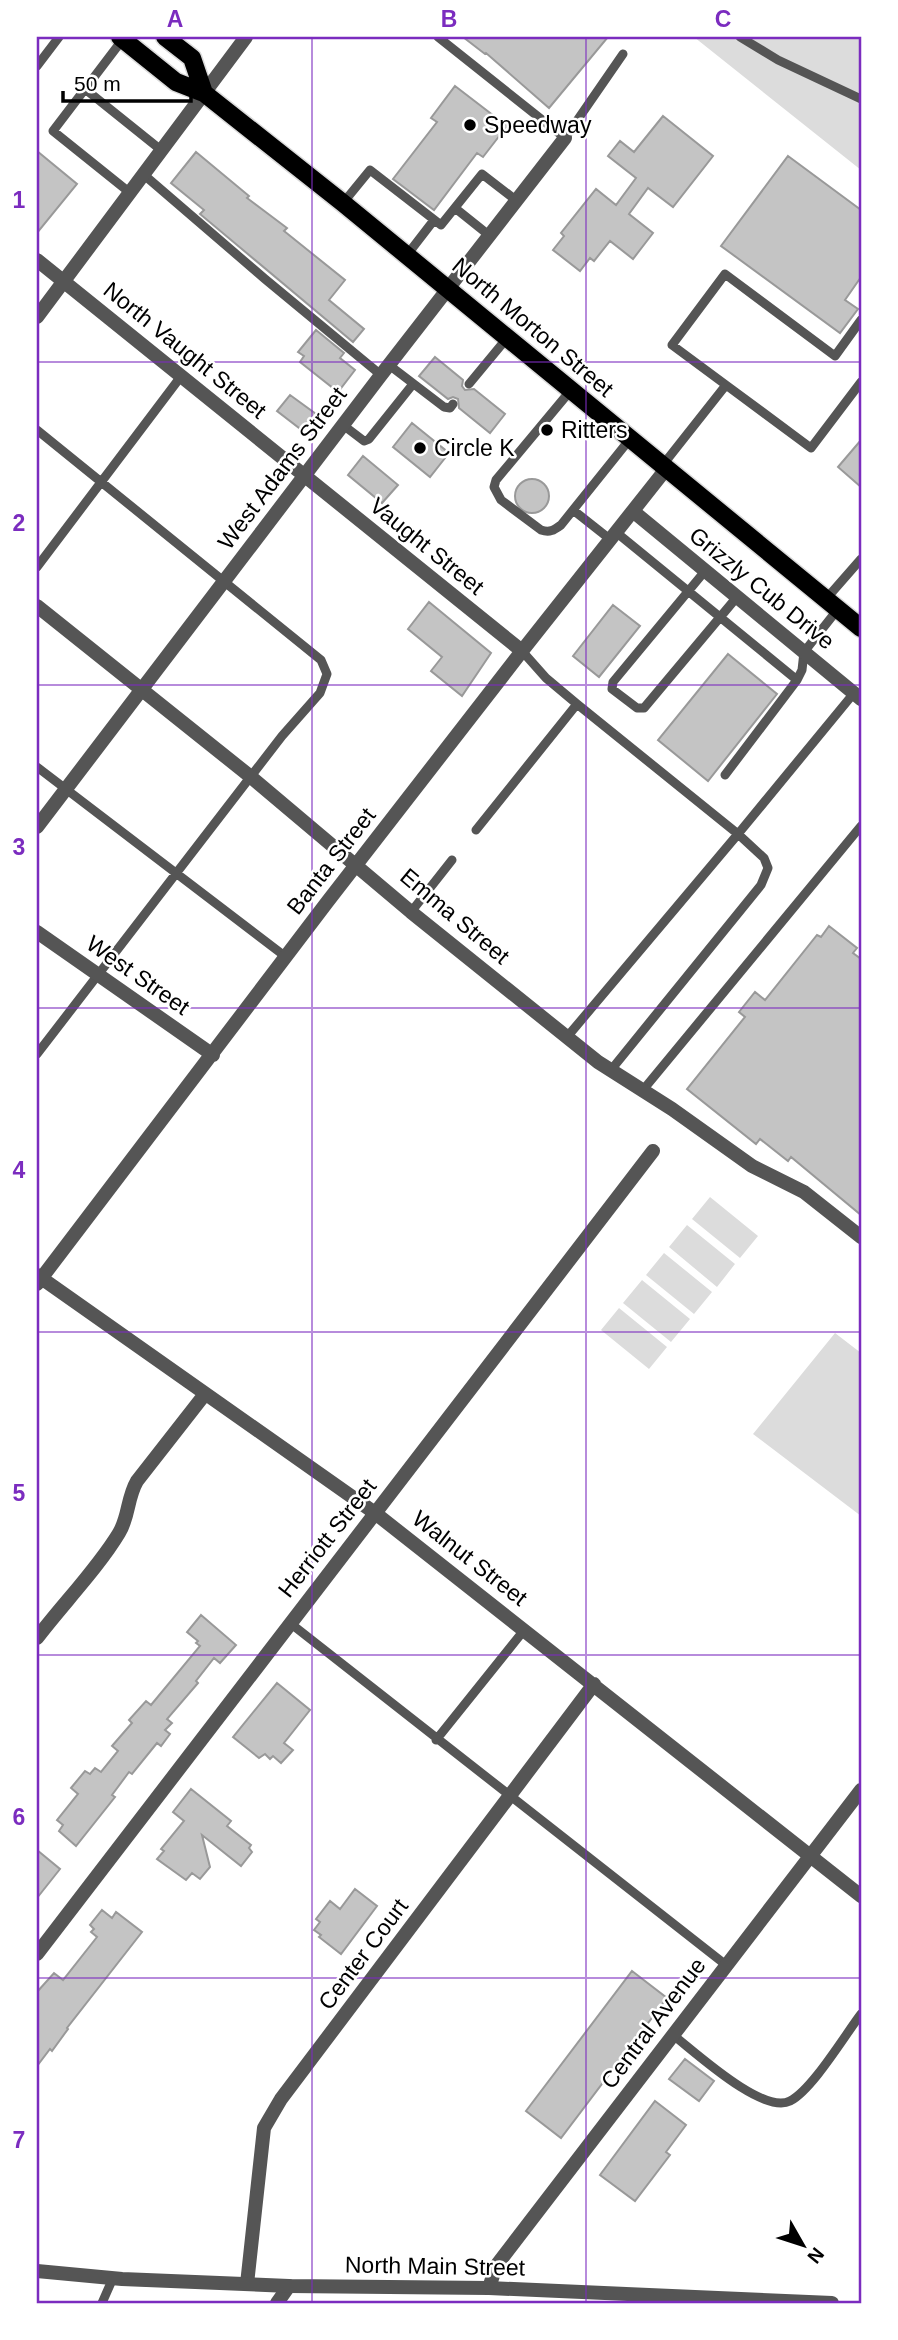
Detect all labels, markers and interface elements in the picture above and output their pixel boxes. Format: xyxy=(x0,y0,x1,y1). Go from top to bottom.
text: A xyxy=(167,6,183,32)
text: B xyxy=(441,6,457,32)
text: C xyxy=(715,6,731,32)
scale bar xyxy=(63,60,191,104)
text: 50 m xyxy=(74,72,121,95)
place label: Speedway xyxy=(484,112,592,138)
marker: Speedway xyxy=(462,117,478,133)
text: 1 xyxy=(13,187,26,213)
street label: North Morton Street xyxy=(447,252,619,402)
street label: North Vaught Street xyxy=(98,276,272,424)
street label: West Adams Street xyxy=(213,381,352,554)
place label: Ritters xyxy=(561,417,627,443)
marker: Ritters xyxy=(539,422,555,438)
place label: Circle K xyxy=(434,435,515,461)
marker: Circle K xyxy=(412,440,428,456)
street label: Vaught Street xyxy=(365,492,490,600)
text: 2 xyxy=(13,510,25,536)
street label: Grizzly Cub Drive xyxy=(684,522,840,654)
street label: Banta Street xyxy=(281,802,381,919)
text: 3 xyxy=(13,834,25,860)
street label: Emma Street xyxy=(395,863,515,969)
street label: West Street xyxy=(82,930,195,1020)
text: 4 xyxy=(13,1157,26,1183)
street label: Herriott Street xyxy=(273,1473,382,1602)
text: 5 xyxy=(13,1480,26,1506)
street label: Walnut Street xyxy=(407,1505,533,1611)
text: 6 xyxy=(13,1804,25,1830)
street label: Center Court xyxy=(313,1893,413,2014)
street label: Central Avenue xyxy=(595,1953,711,2093)
text: 7 xyxy=(13,2127,25,2153)
north arrow xyxy=(768,2210,838,2280)
text: N xyxy=(803,2243,828,2267)
street label: North Main Street xyxy=(345,2251,526,2281)

